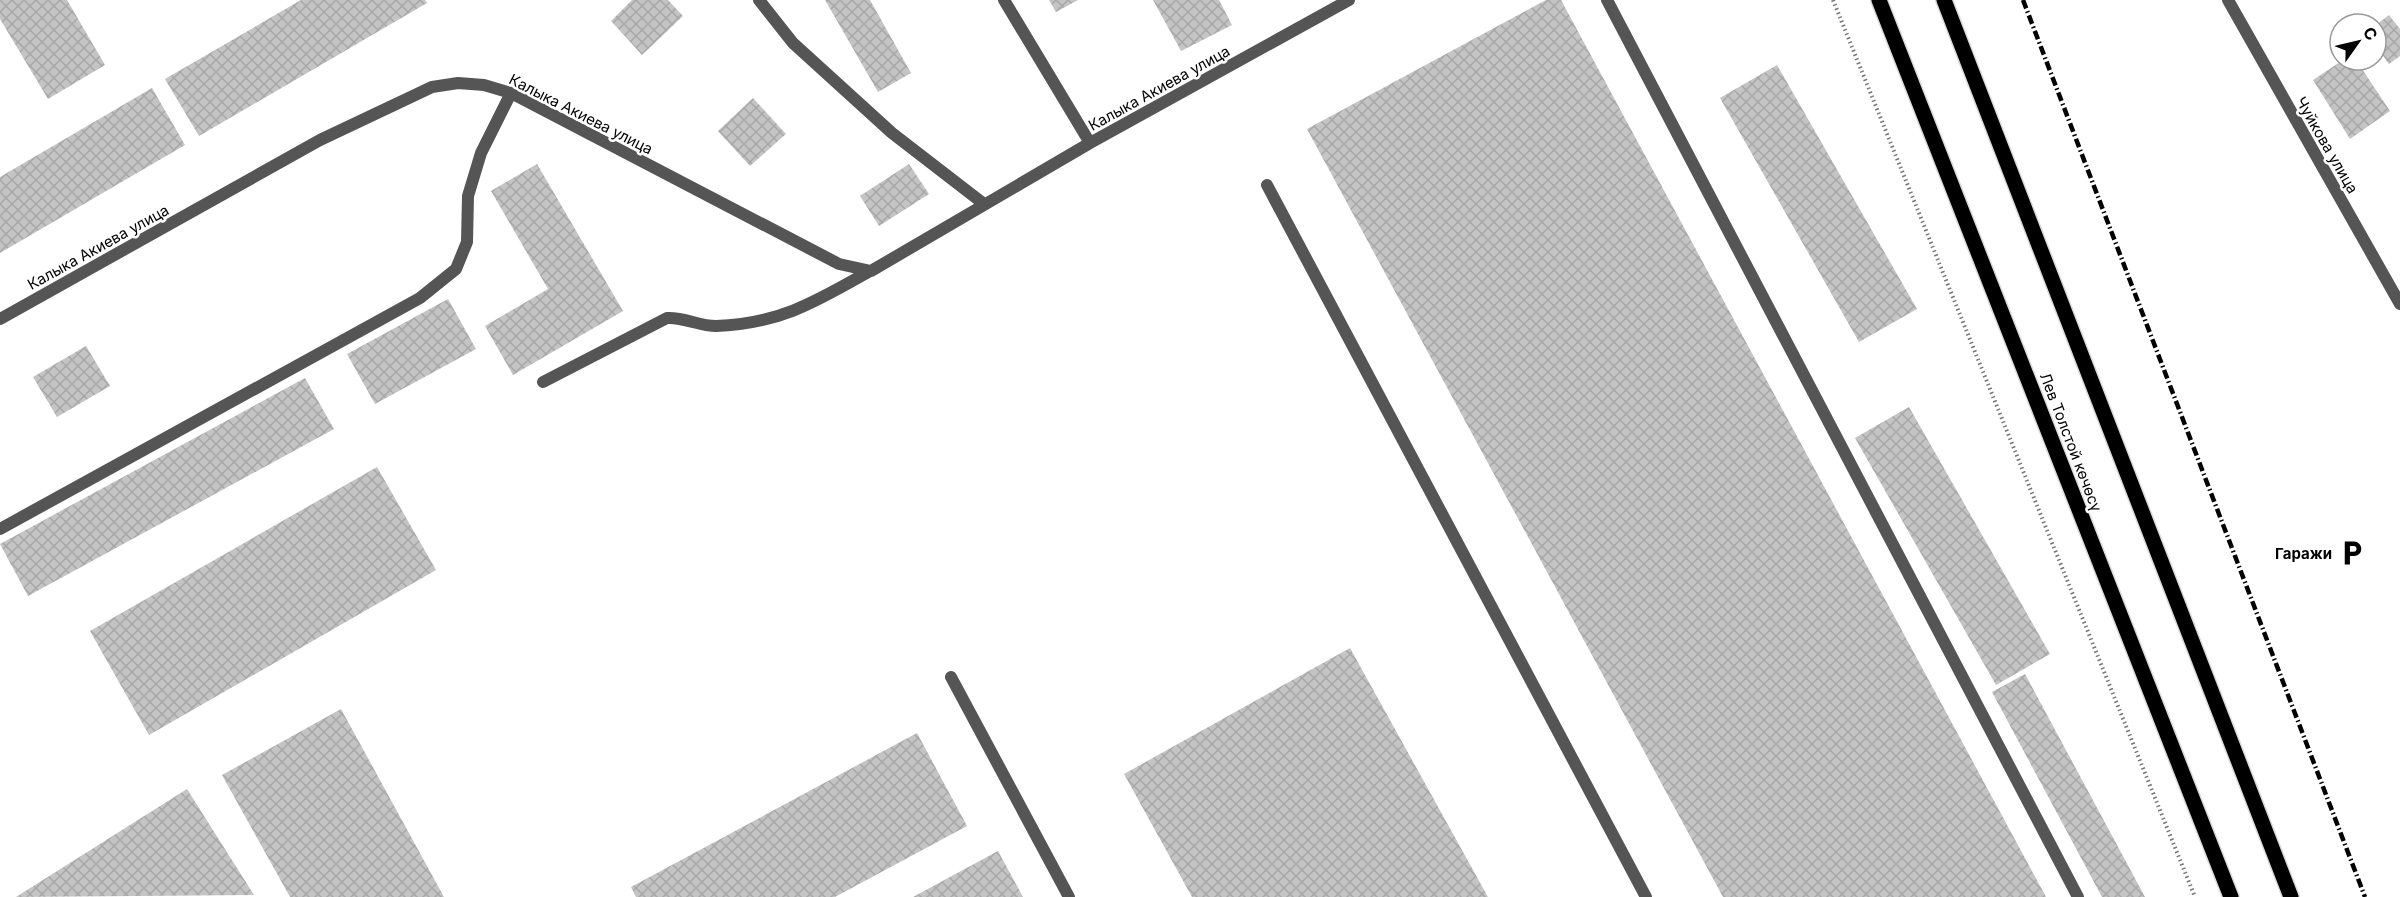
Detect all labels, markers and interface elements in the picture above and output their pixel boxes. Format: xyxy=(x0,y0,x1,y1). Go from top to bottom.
north arrow xyxy=(2328,12,2388,72)
text: С xyxy=(2359,23,2382,44)
street label: Калыка Акиева улица xyxy=(1085,41,1233,135)
street label: Калыка Акиева улица xyxy=(506,69,656,159)
street label: Чуйкова улица xyxy=(2292,93,2362,197)
street label: Калыка Акиева улица xyxy=(24,200,172,294)
street label: Лев Толстой көчөсү xyxy=(2036,370,2106,515)
parking icon: Гаражи xyxy=(2337,538,2367,568)
place label: Гаражи xyxy=(2275,544,2332,563)

